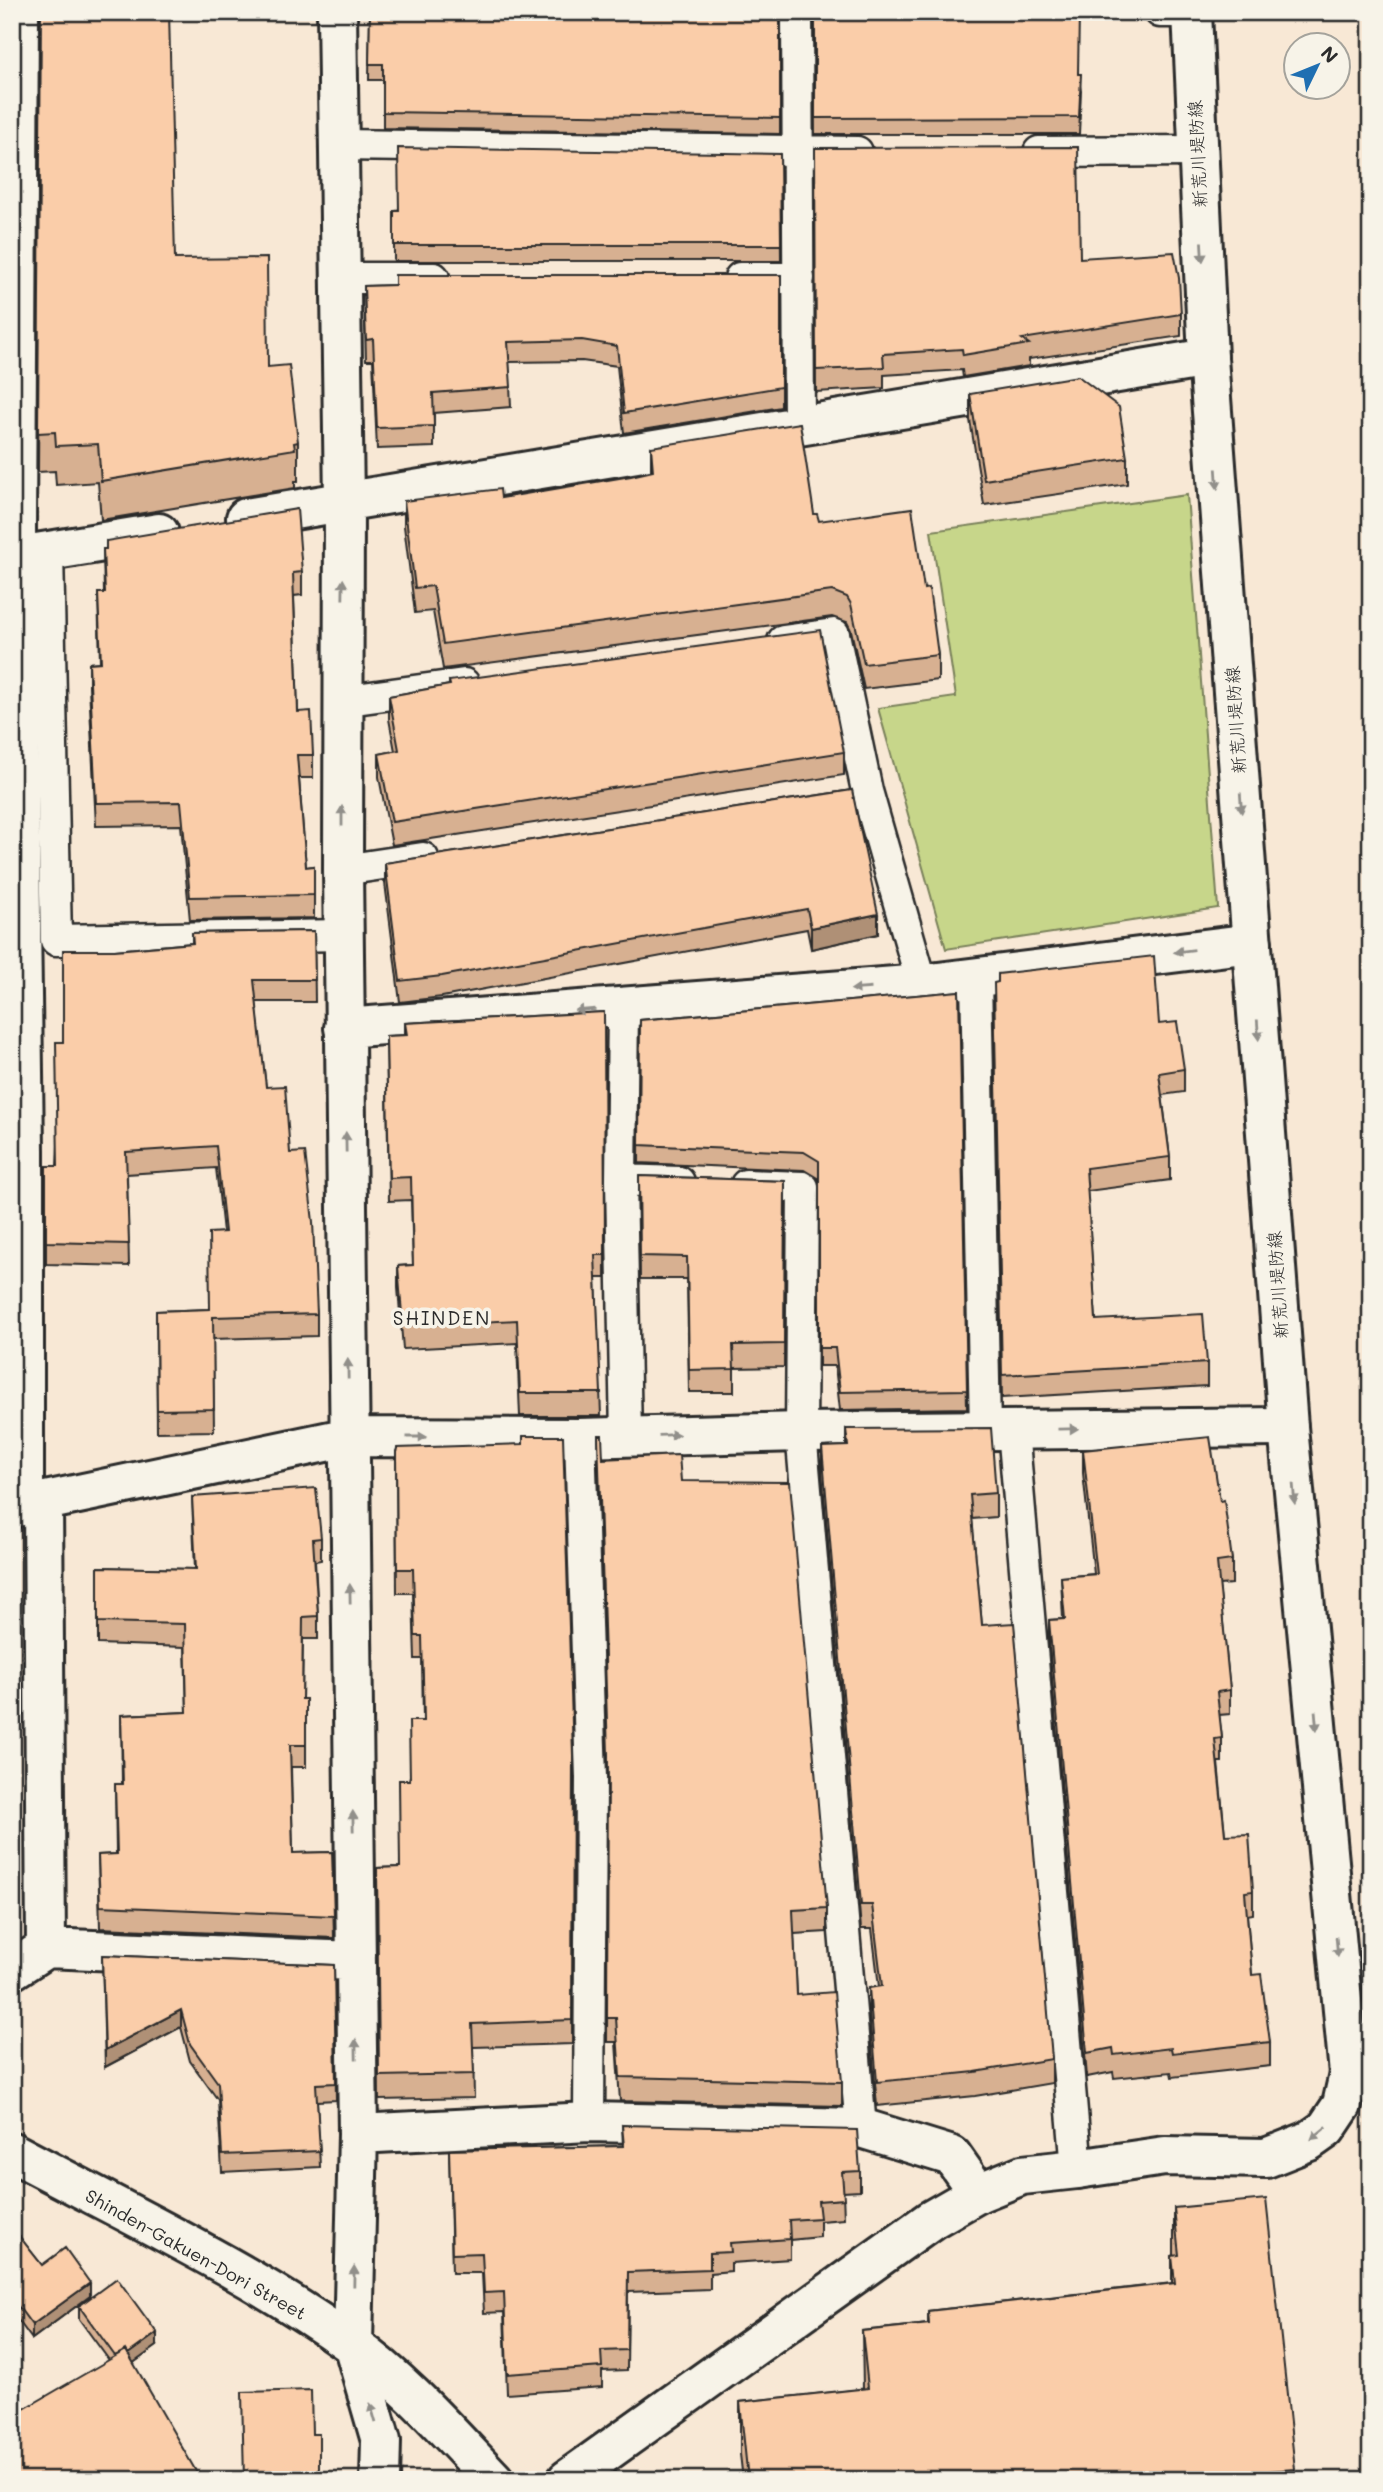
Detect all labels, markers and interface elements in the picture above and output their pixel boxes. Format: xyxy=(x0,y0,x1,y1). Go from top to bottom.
north arrow xyxy=(1282,32,1352,102)
text: N xyxy=(1316,40,1344,68)
street label: 新荒川堤防線 xyxy=(1182,99,1212,209)
one-way arrow xyxy=(1197,241,1208,263)
one-way arrow xyxy=(1212,468,1223,490)
one-way arrow xyxy=(337,577,348,599)
street label: 新荒川堤防線 xyxy=(1219,665,1251,775)
one-way arrow xyxy=(1236,793,1247,815)
one-way arrow xyxy=(336,805,348,827)
one-way arrow xyxy=(1173,946,1195,957)
one-way arrow xyxy=(850,984,872,995)
one-way arrow xyxy=(574,1005,596,1016)
one-way arrow xyxy=(1253,1019,1264,1041)
one-way arrow xyxy=(340,1130,351,1152)
street label: 新荒川堤防線 xyxy=(1261,1230,1293,1340)
district label: SHINDEN xyxy=(393,1305,491,1330)
one-way arrow xyxy=(342,1358,354,1380)
one-way arrow xyxy=(1057,1423,1079,1435)
one-way arrow xyxy=(658,1430,680,1441)
one-way arrow xyxy=(406,1431,428,1443)
one-way arrow xyxy=(1289,1484,1300,1506)
one-way arrow xyxy=(344,1583,356,1605)
one-way arrow xyxy=(1310,1710,1321,1732)
one-way arrow xyxy=(347,1810,359,1832)
one-way arrow xyxy=(1332,1937,1343,1959)
one-way arrow xyxy=(350,2038,362,2060)
one-way arrow xyxy=(1311,2125,1329,2140)
street label: Shinden-Gakuen-Dori Street xyxy=(81,2183,311,2325)
one-way arrow xyxy=(349,2265,360,2287)
one-way arrow xyxy=(367,2402,377,2423)

